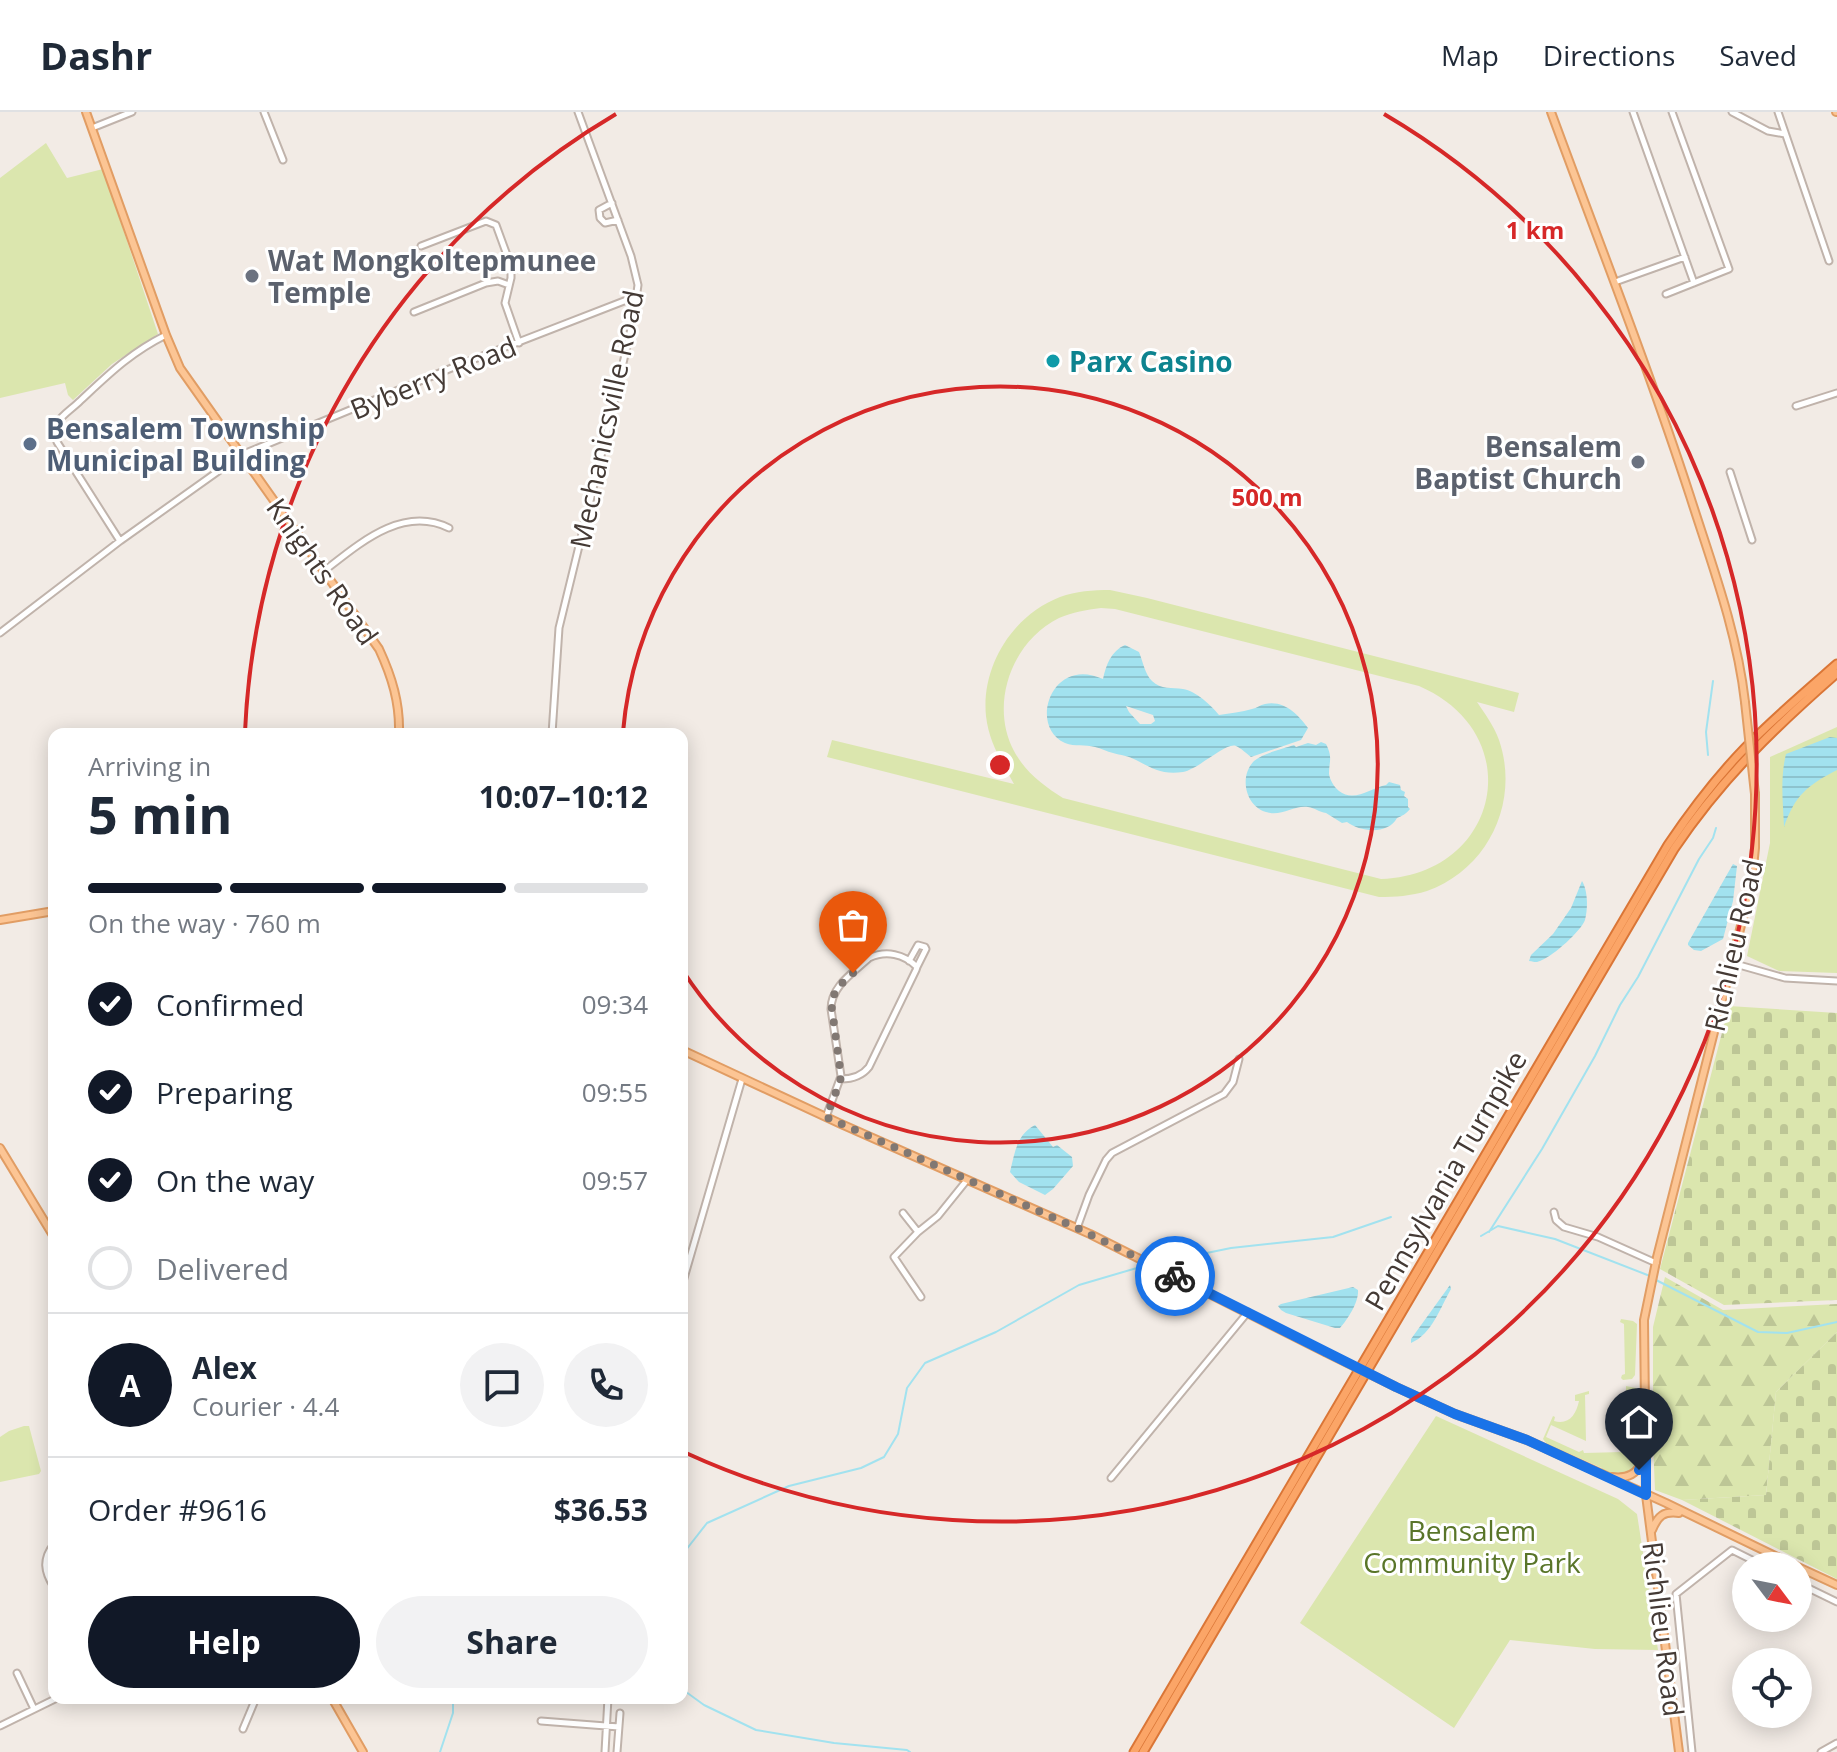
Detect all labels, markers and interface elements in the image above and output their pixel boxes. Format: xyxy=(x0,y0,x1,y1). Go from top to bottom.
text: Dashr xyxy=(40,29,152,81)
text: Map xyxy=(1441,36,1499,74)
text: Directions xyxy=(1543,36,1675,74)
text: Saved xyxy=(1719,36,1797,74)
text: 1 km xyxy=(1506,213,1564,246)
place label: Wat Mongkoltepmunee Temple xyxy=(268,241,596,311)
marker: Wat Mongkoltepmunee Temple xyxy=(243,267,261,285)
street label: Mechanicsville Road xyxy=(560,286,652,552)
street label: Byberry Road xyxy=(344,326,522,428)
place label: Parx Casino xyxy=(1069,342,1233,380)
marker: Parx Casino xyxy=(1044,352,1062,370)
place label: Bensalem Township Municipal Building xyxy=(46,409,325,479)
place label: Bensalem Baptist Church xyxy=(1414,427,1622,497)
marker: Bensalem Township Municipal Building xyxy=(21,435,39,453)
marker: Bensalem Baptist Church xyxy=(1629,453,1647,471)
text: 500 m xyxy=(1232,480,1302,513)
street label: Knights Road xyxy=(258,490,388,652)
text: Arriving in xyxy=(88,748,211,784)
centre of rings xyxy=(986,751,1014,779)
text: 10:07–10:12 xyxy=(479,776,648,817)
text: 5 min xyxy=(88,778,232,849)
street label: Richlieu Road xyxy=(1695,855,1771,1035)
pin xyxy=(819,891,887,973)
icon: bag xyxy=(831,903,875,947)
text: On the way · 760 m xyxy=(88,905,321,941)
icon: check xyxy=(88,982,132,1026)
text: Confirmed xyxy=(156,984,304,1025)
text: 09:34 xyxy=(582,986,648,1022)
street label: Pennsylvania Turnpike xyxy=(1355,1043,1535,1317)
icon: check xyxy=(88,1070,132,1114)
text: Preparing xyxy=(156,1072,293,1113)
text: 09:55 xyxy=(582,1074,648,1110)
icon: check xyxy=(88,1158,132,1202)
text: On the way xyxy=(156,1160,314,1201)
text: 09:57 xyxy=(582,1162,648,1198)
courier xyxy=(1135,1236,1215,1316)
text: Delivered xyxy=(156,1248,289,1289)
icon: bike xyxy=(1153,1254,1197,1298)
button: chat xyxy=(460,1343,544,1427)
button: phone xyxy=(564,1343,648,1427)
text: Alex xyxy=(192,1347,257,1388)
text: A xyxy=(120,1365,140,1406)
text: Courier · 4.4 xyxy=(192,1388,339,1424)
pin xyxy=(1605,1388,1673,1470)
icon: home xyxy=(1617,1400,1661,1444)
text: Order #9616 xyxy=(88,1489,267,1530)
text: $36.53 xyxy=(554,1489,648,1530)
park label: Bensalem Community Park xyxy=(1363,1511,1581,1581)
street label: Richlieu Road xyxy=(1634,1539,1694,1719)
north arrow xyxy=(1732,1552,1812,1632)
map controls xyxy=(1732,1552,1812,1728)
button: Help xyxy=(88,1596,360,1688)
button: Share xyxy=(376,1596,648,1688)
button: locate xyxy=(1732,1648,1812,1728)

